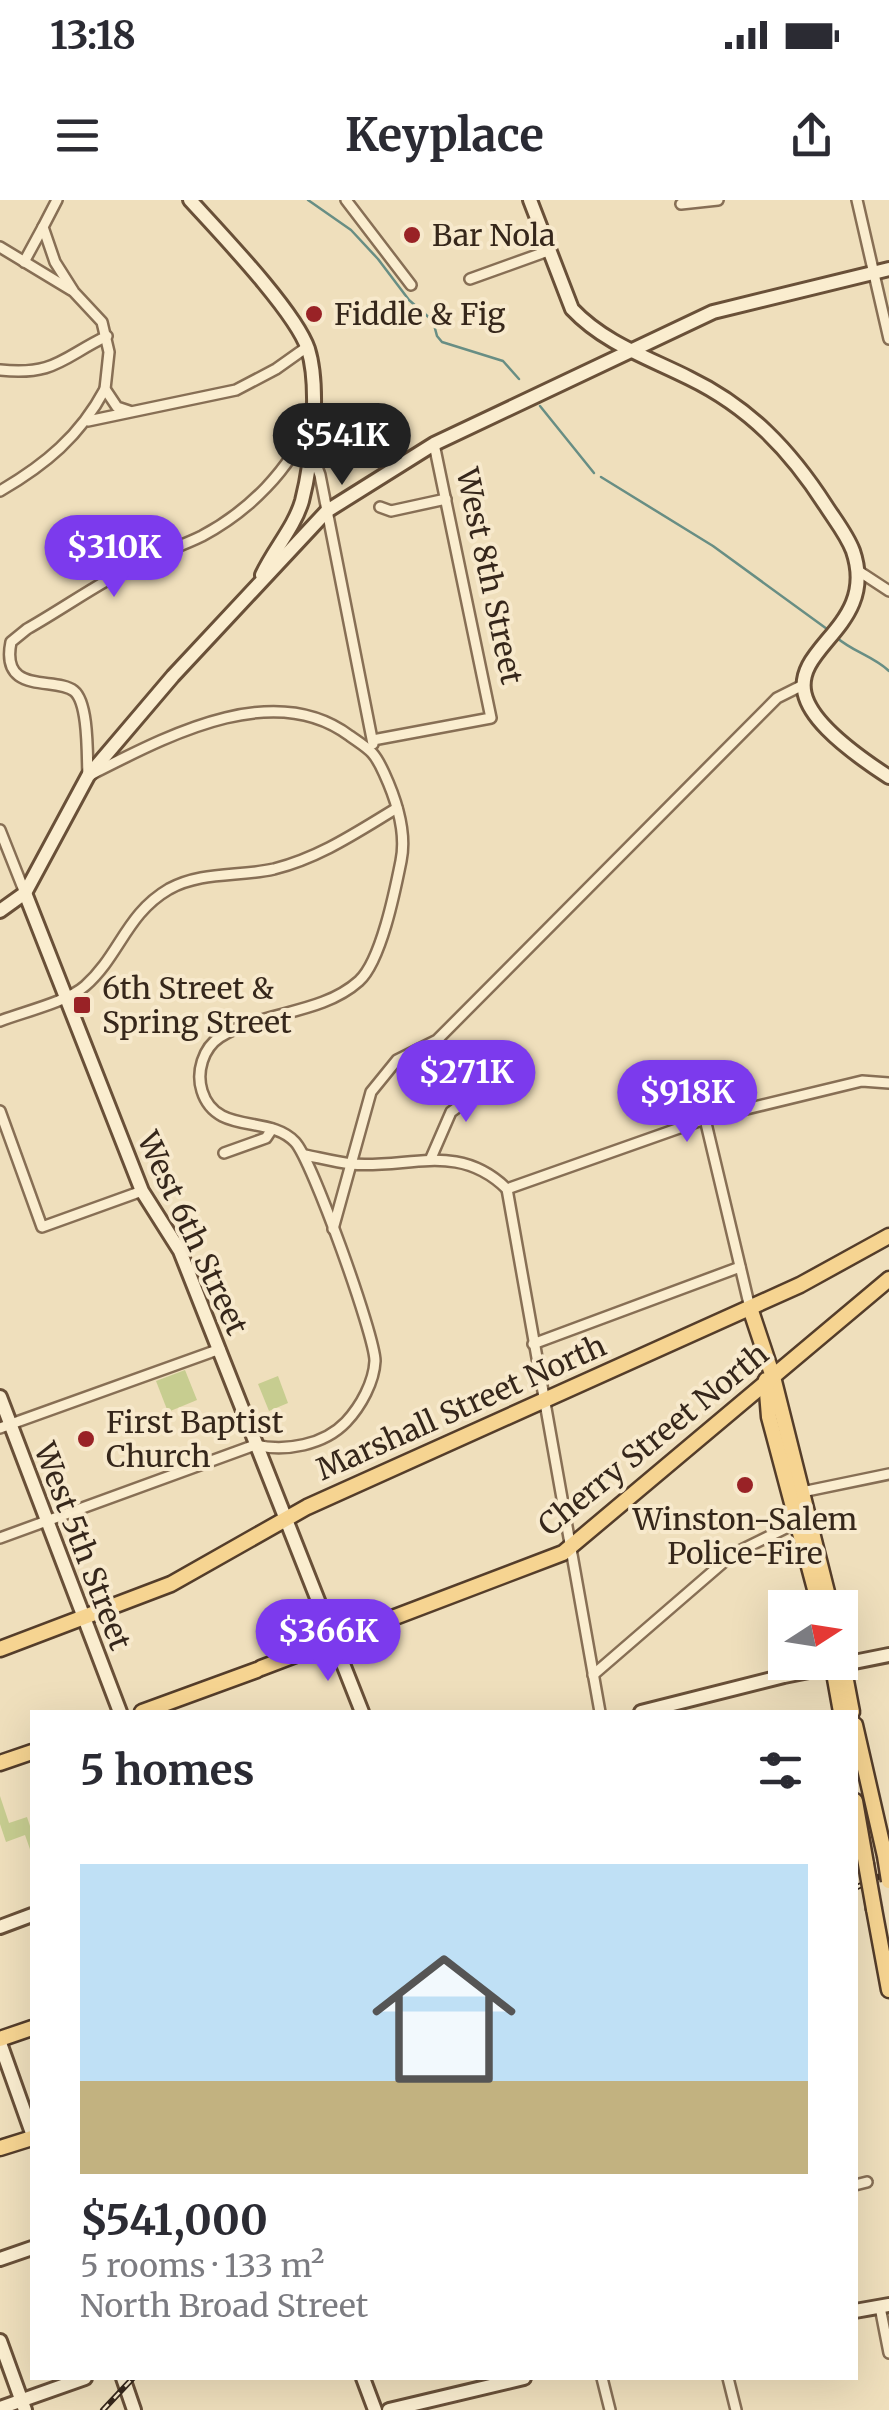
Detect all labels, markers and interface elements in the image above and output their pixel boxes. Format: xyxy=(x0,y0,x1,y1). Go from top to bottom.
text: 13:18 xyxy=(50,12,136,59)
text: Keyplace xyxy=(345,107,544,163)
icon: menu xyxy=(50,108,105,163)
icon: share xyxy=(784,108,839,163)
place label: Bar Nola xyxy=(432,216,555,254)
marker: Bar Nola xyxy=(401,224,423,246)
place label: Fiddle & Fig xyxy=(334,295,505,333)
marker: Fiddle & Fig xyxy=(303,303,325,325)
pin: $541K xyxy=(272,403,412,488)
text: $541K xyxy=(295,415,389,455)
street label: West 8th Street xyxy=(448,463,532,688)
pin: $310K xyxy=(44,515,184,600)
text: $310K xyxy=(67,527,161,567)
place label: 6th Street & Spring Street xyxy=(102,969,292,1041)
marker: 6th Street & Spring Street xyxy=(71,994,93,1016)
pin: $271K xyxy=(396,1040,536,1125)
text: $271K xyxy=(418,1052,514,1092)
pin: $918K xyxy=(617,1060,757,1145)
text: $918K xyxy=(639,1072,735,1112)
street label: West 6th Street xyxy=(129,1124,257,1341)
street label: Marshall Street North xyxy=(310,1326,612,1488)
street label: Cherry Street North xyxy=(530,1334,776,1544)
place label: First Baptist Church xyxy=(106,1403,284,1475)
marker: First Baptist Church xyxy=(75,1428,97,1450)
street label: West 5th Street xyxy=(26,1436,140,1655)
marker: Winston-Salem Police-Fire xyxy=(734,1474,756,1496)
place label: Winston-Salem Police-Fire xyxy=(632,1500,857,1572)
north arrow xyxy=(768,1590,858,1680)
map controls xyxy=(768,1590,858,1680)
pin: $366K xyxy=(258,1599,398,1684)
text: $366K xyxy=(278,1611,378,1651)
icon: filters xyxy=(753,1743,808,1798)
text: 5 homes xyxy=(80,1744,254,1796)
icon: home xyxy=(354,1929,534,2109)
text: $541,000 xyxy=(80,2194,268,2246)
text: 5 rooms · 133 m² xyxy=(80,2246,324,2286)
text: North Broad Street xyxy=(80,2286,368,2326)

